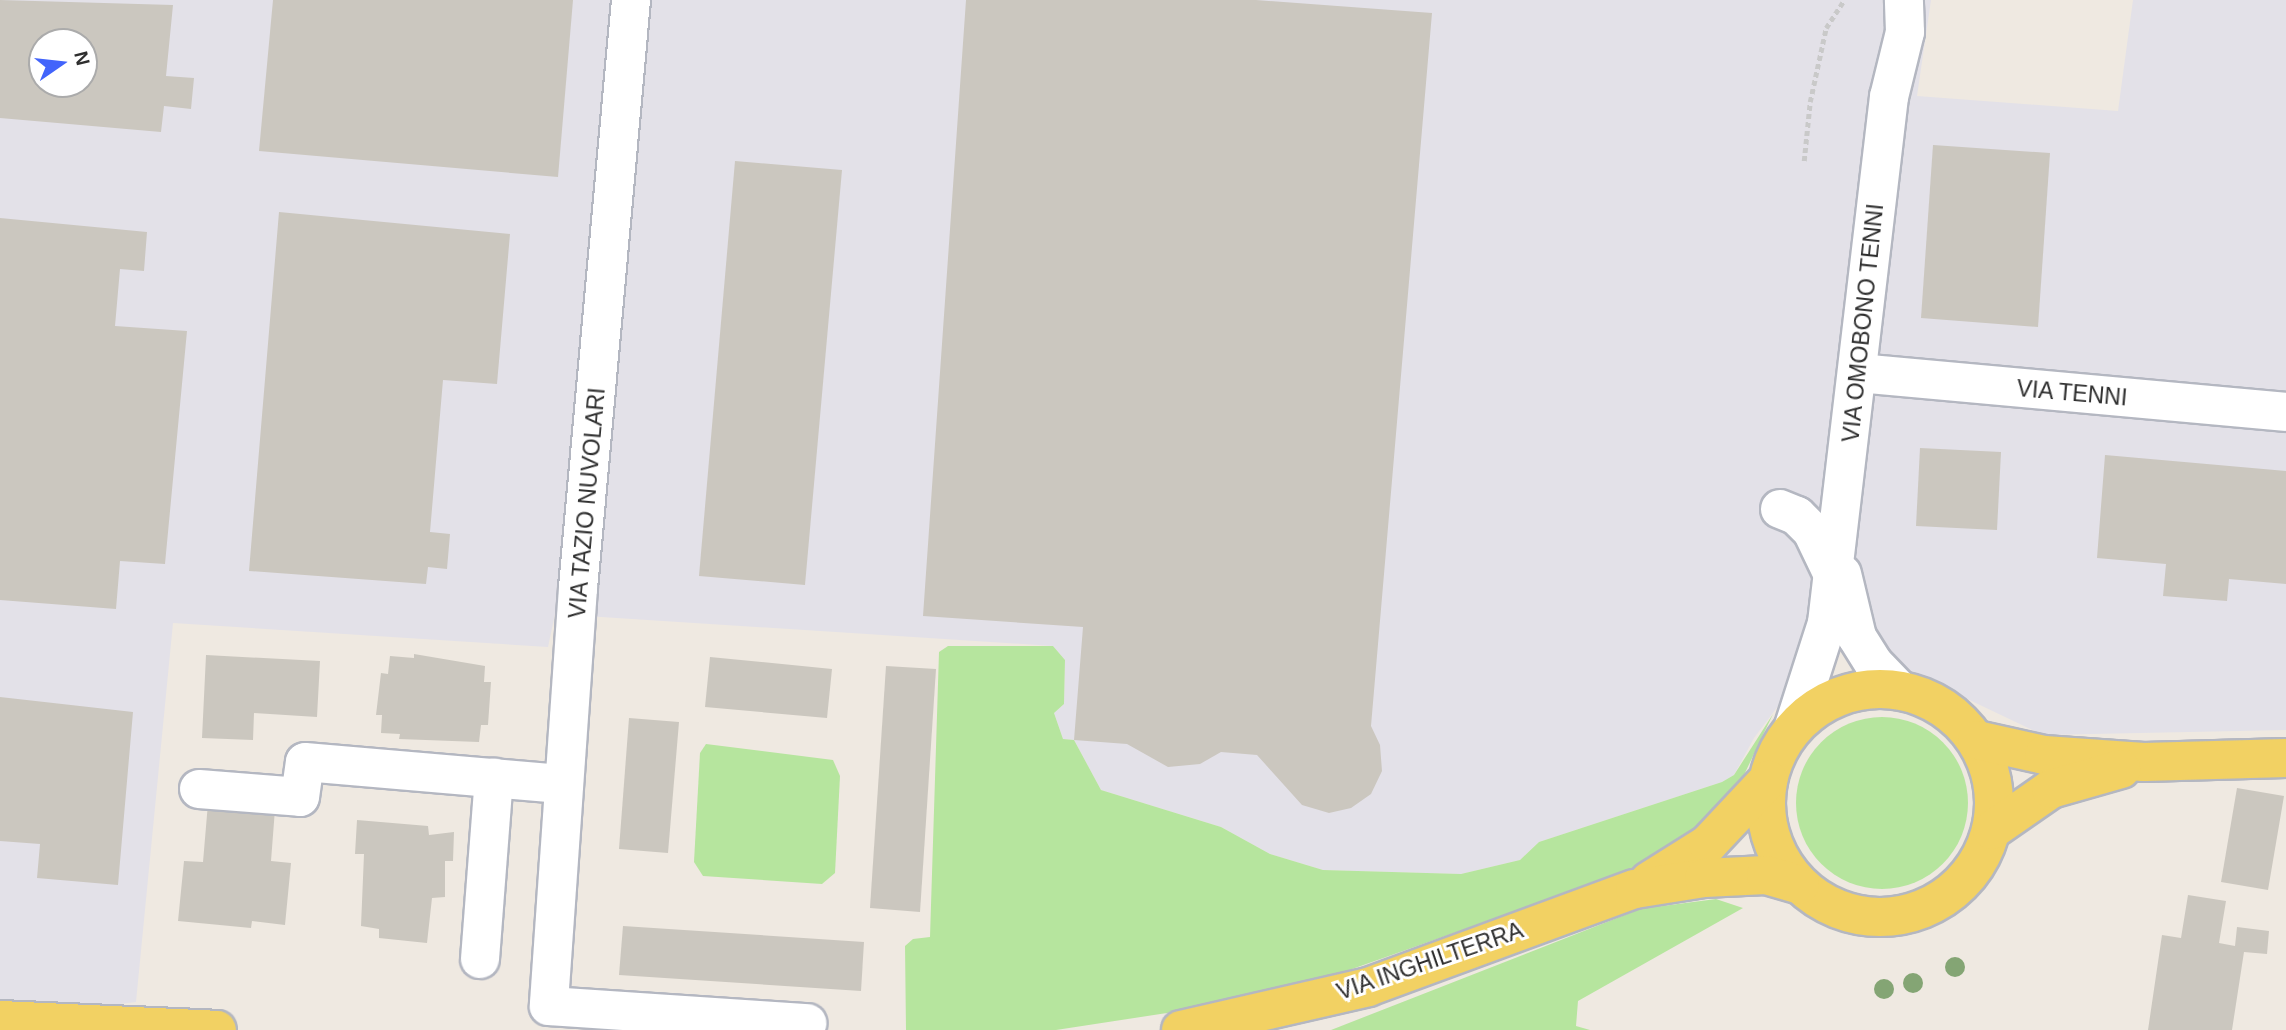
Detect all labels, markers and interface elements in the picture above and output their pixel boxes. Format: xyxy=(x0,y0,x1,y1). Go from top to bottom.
north arrow xyxy=(28,28,98,98)
text: N xyxy=(70,49,94,67)
street label: VIA OMOBONO TENNI xyxy=(1837,201,1889,445)
street label: VIA TENNI xyxy=(2015,374,2129,412)
street label: VIA TAZIO NUVOLARI xyxy=(563,386,611,620)
street label: VIA INGHILTERRA xyxy=(1333,916,1527,1006)

